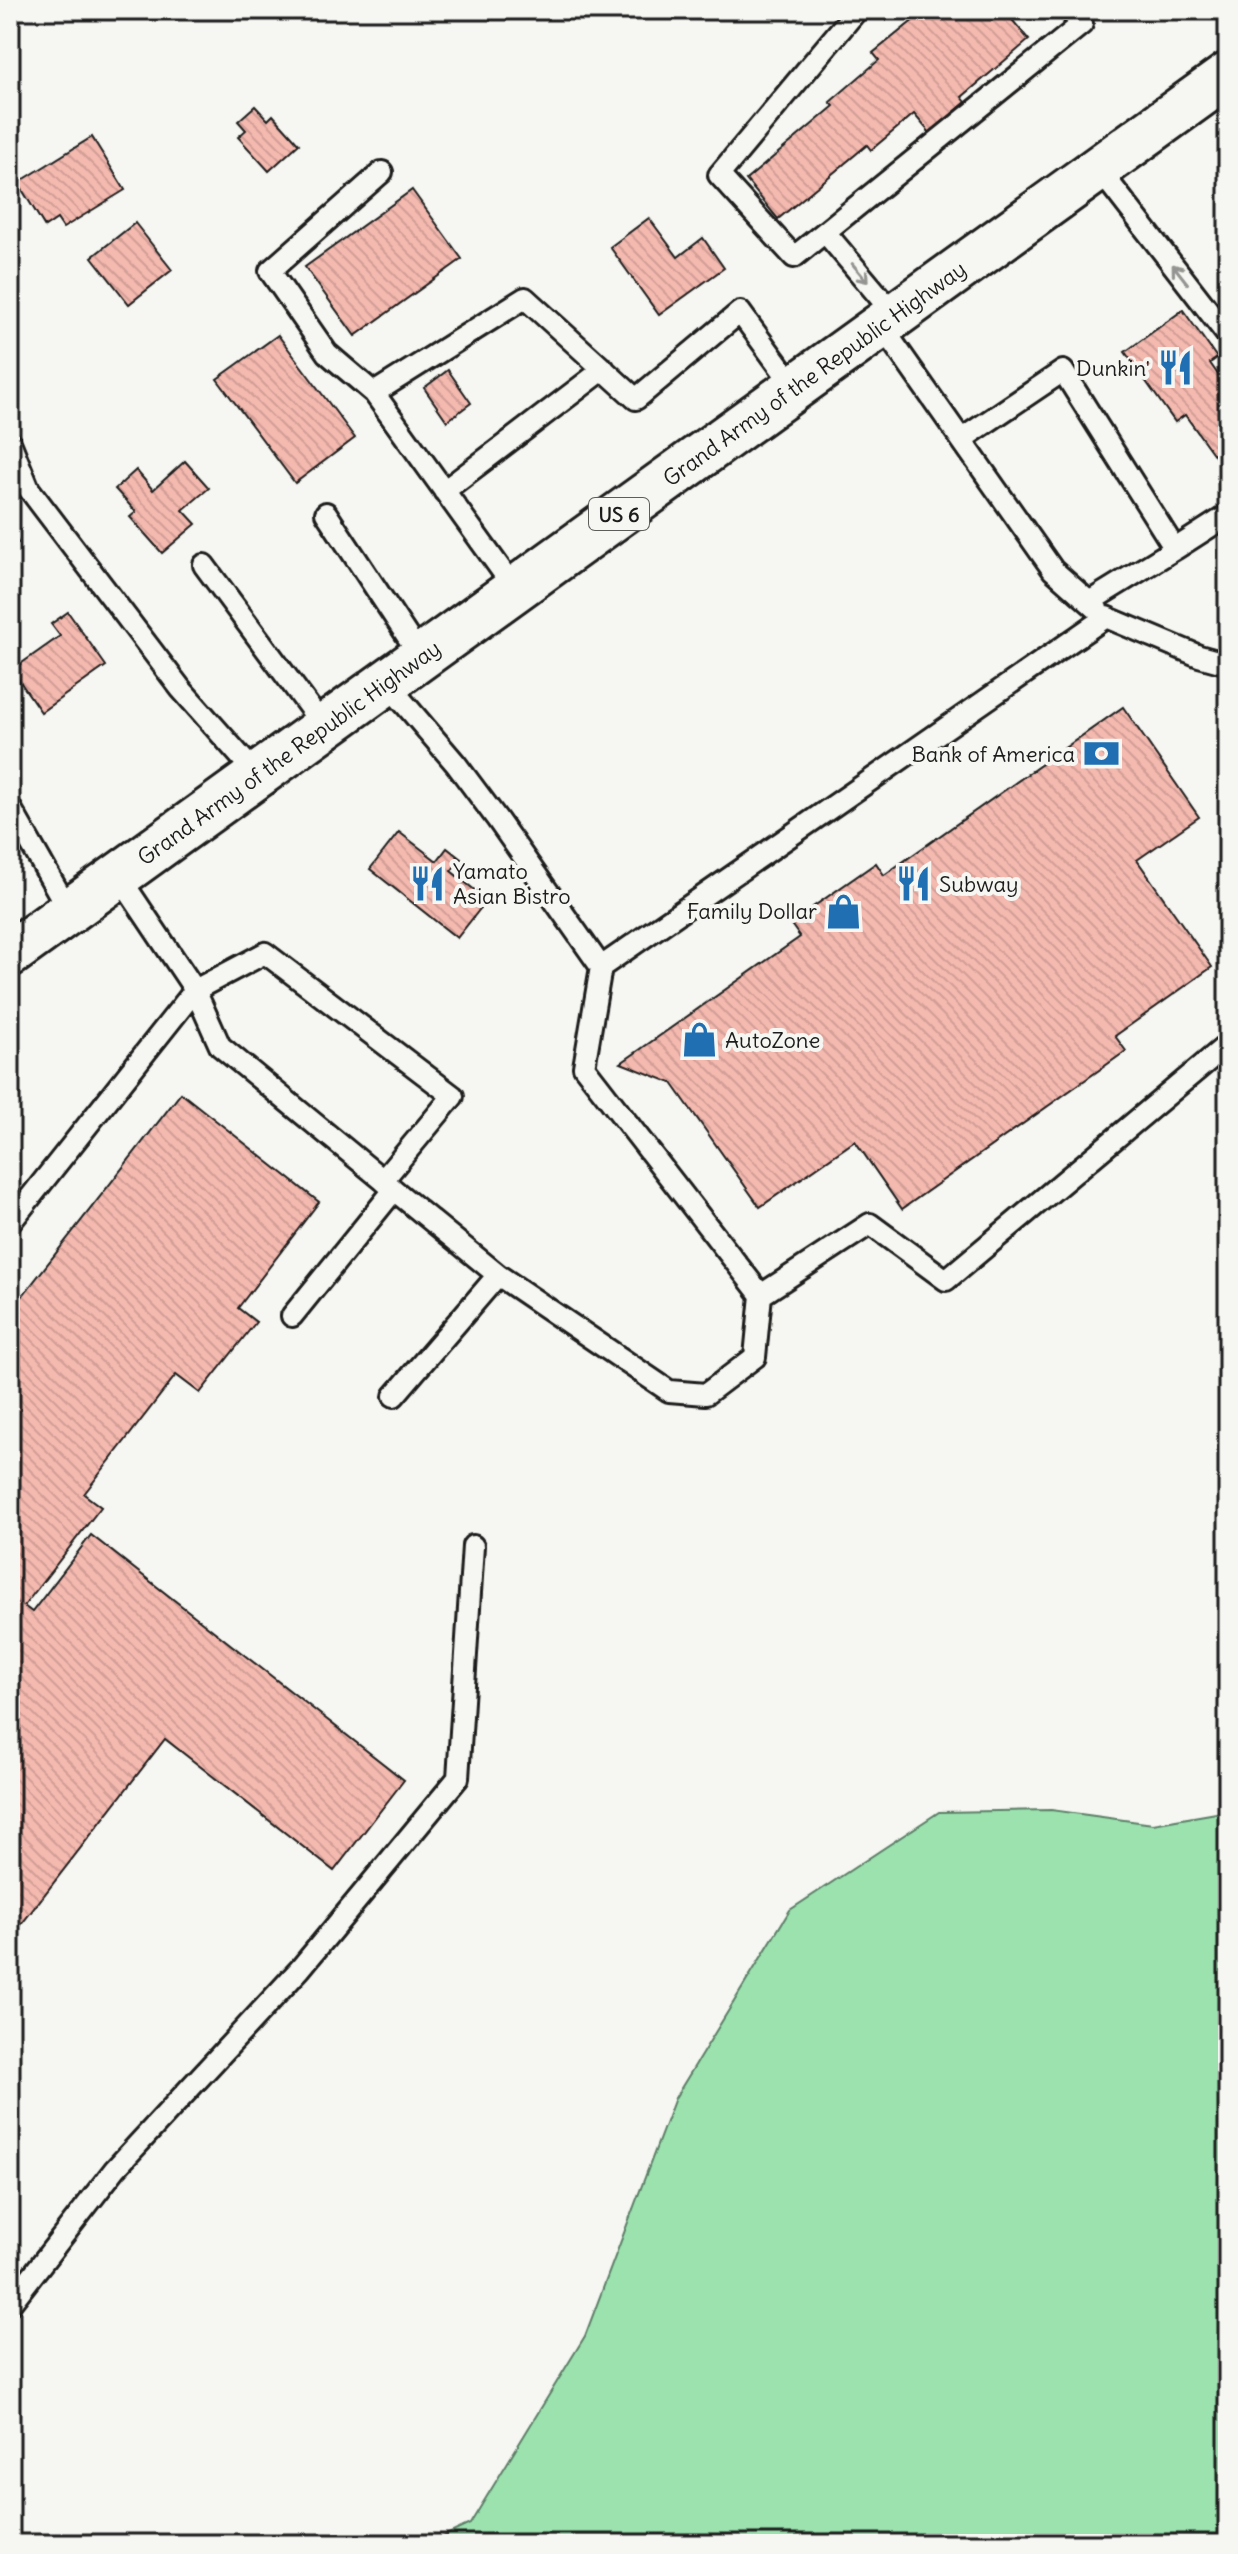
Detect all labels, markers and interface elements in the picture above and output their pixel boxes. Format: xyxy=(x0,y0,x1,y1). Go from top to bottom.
street label: Grand Army of the Republic Highway xyxy=(657,255,971,492)
one-way arrow xyxy=(851,262,869,283)
one-way arrow xyxy=(1171,264,1189,285)
restaurant icon: Dunkin' xyxy=(1157,349,1195,387)
place label: Dunkin' xyxy=(1076,354,1150,382)
road number: US 6 xyxy=(589,498,649,530)
street label: Grand Army of the Republic Highway xyxy=(132,634,446,871)
bank icon: Bank of America xyxy=(1082,735,1120,773)
place label: Bank of America xyxy=(911,740,1075,768)
place label: Yamato Asian Bistro xyxy=(453,857,571,910)
restaurant icon: Yamato Asian Bistro xyxy=(408,865,446,903)
restaurant icon: Subway xyxy=(894,865,932,903)
place label: Subway xyxy=(939,870,1018,898)
shop icon: Family Dollar xyxy=(824,892,862,930)
place label: Family Dollar xyxy=(687,897,817,925)
shop icon: AutoZone xyxy=(680,1021,718,1059)
place label: AutoZone xyxy=(725,1026,820,1054)

